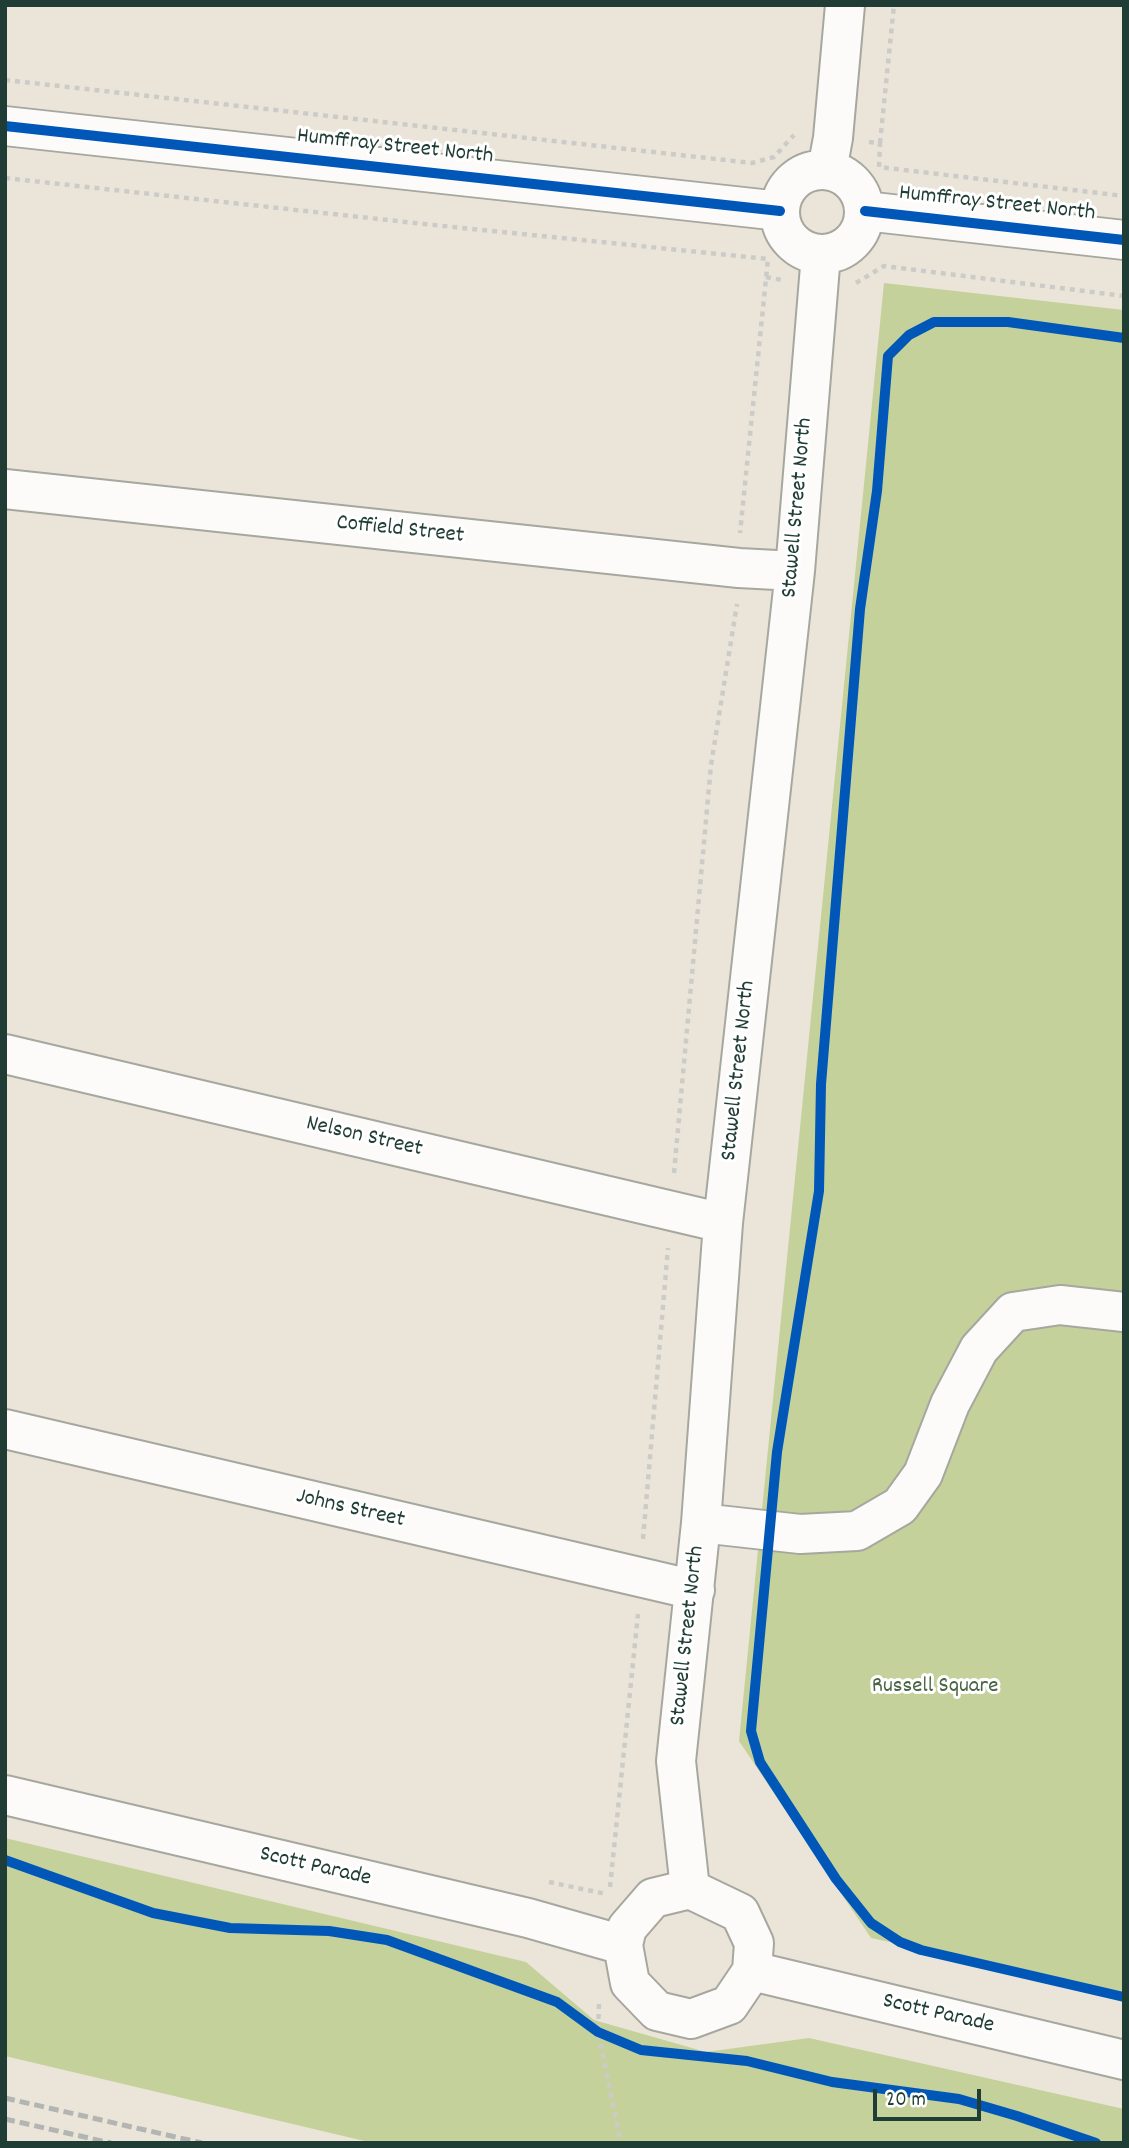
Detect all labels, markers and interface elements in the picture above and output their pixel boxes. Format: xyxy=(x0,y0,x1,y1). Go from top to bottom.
street label: Humffray Street North xyxy=(295,124,495,172)
street label: Humffray Street North xyxy=(897,181,1097,229)
street label: Stawell Street North xyxy=(777,417,821,599)
street label: Coffield Street xyxy=(335,511,465,551)
street label: Stawell Street North xyxy=(717,980,763,1162)
street label: Nelson Street xyxy=(303,1111,425,1165)
street label: Johns Street xyxy=(293,1484,407,1536)
street label: Stawell Street North xyxy=(666,1545,712,1727)
park label: Russell Square xyxy=(872,1674,998,1702)
street label: Scott Parade xyxy=(257,1842,373,1894)
street label: Scott Parade xyxy=(880,1989,996,2041)
scale bar xyxy=(877,2074,986,2118)
text: 20 m xyxy=(886,2086,926,2116)

